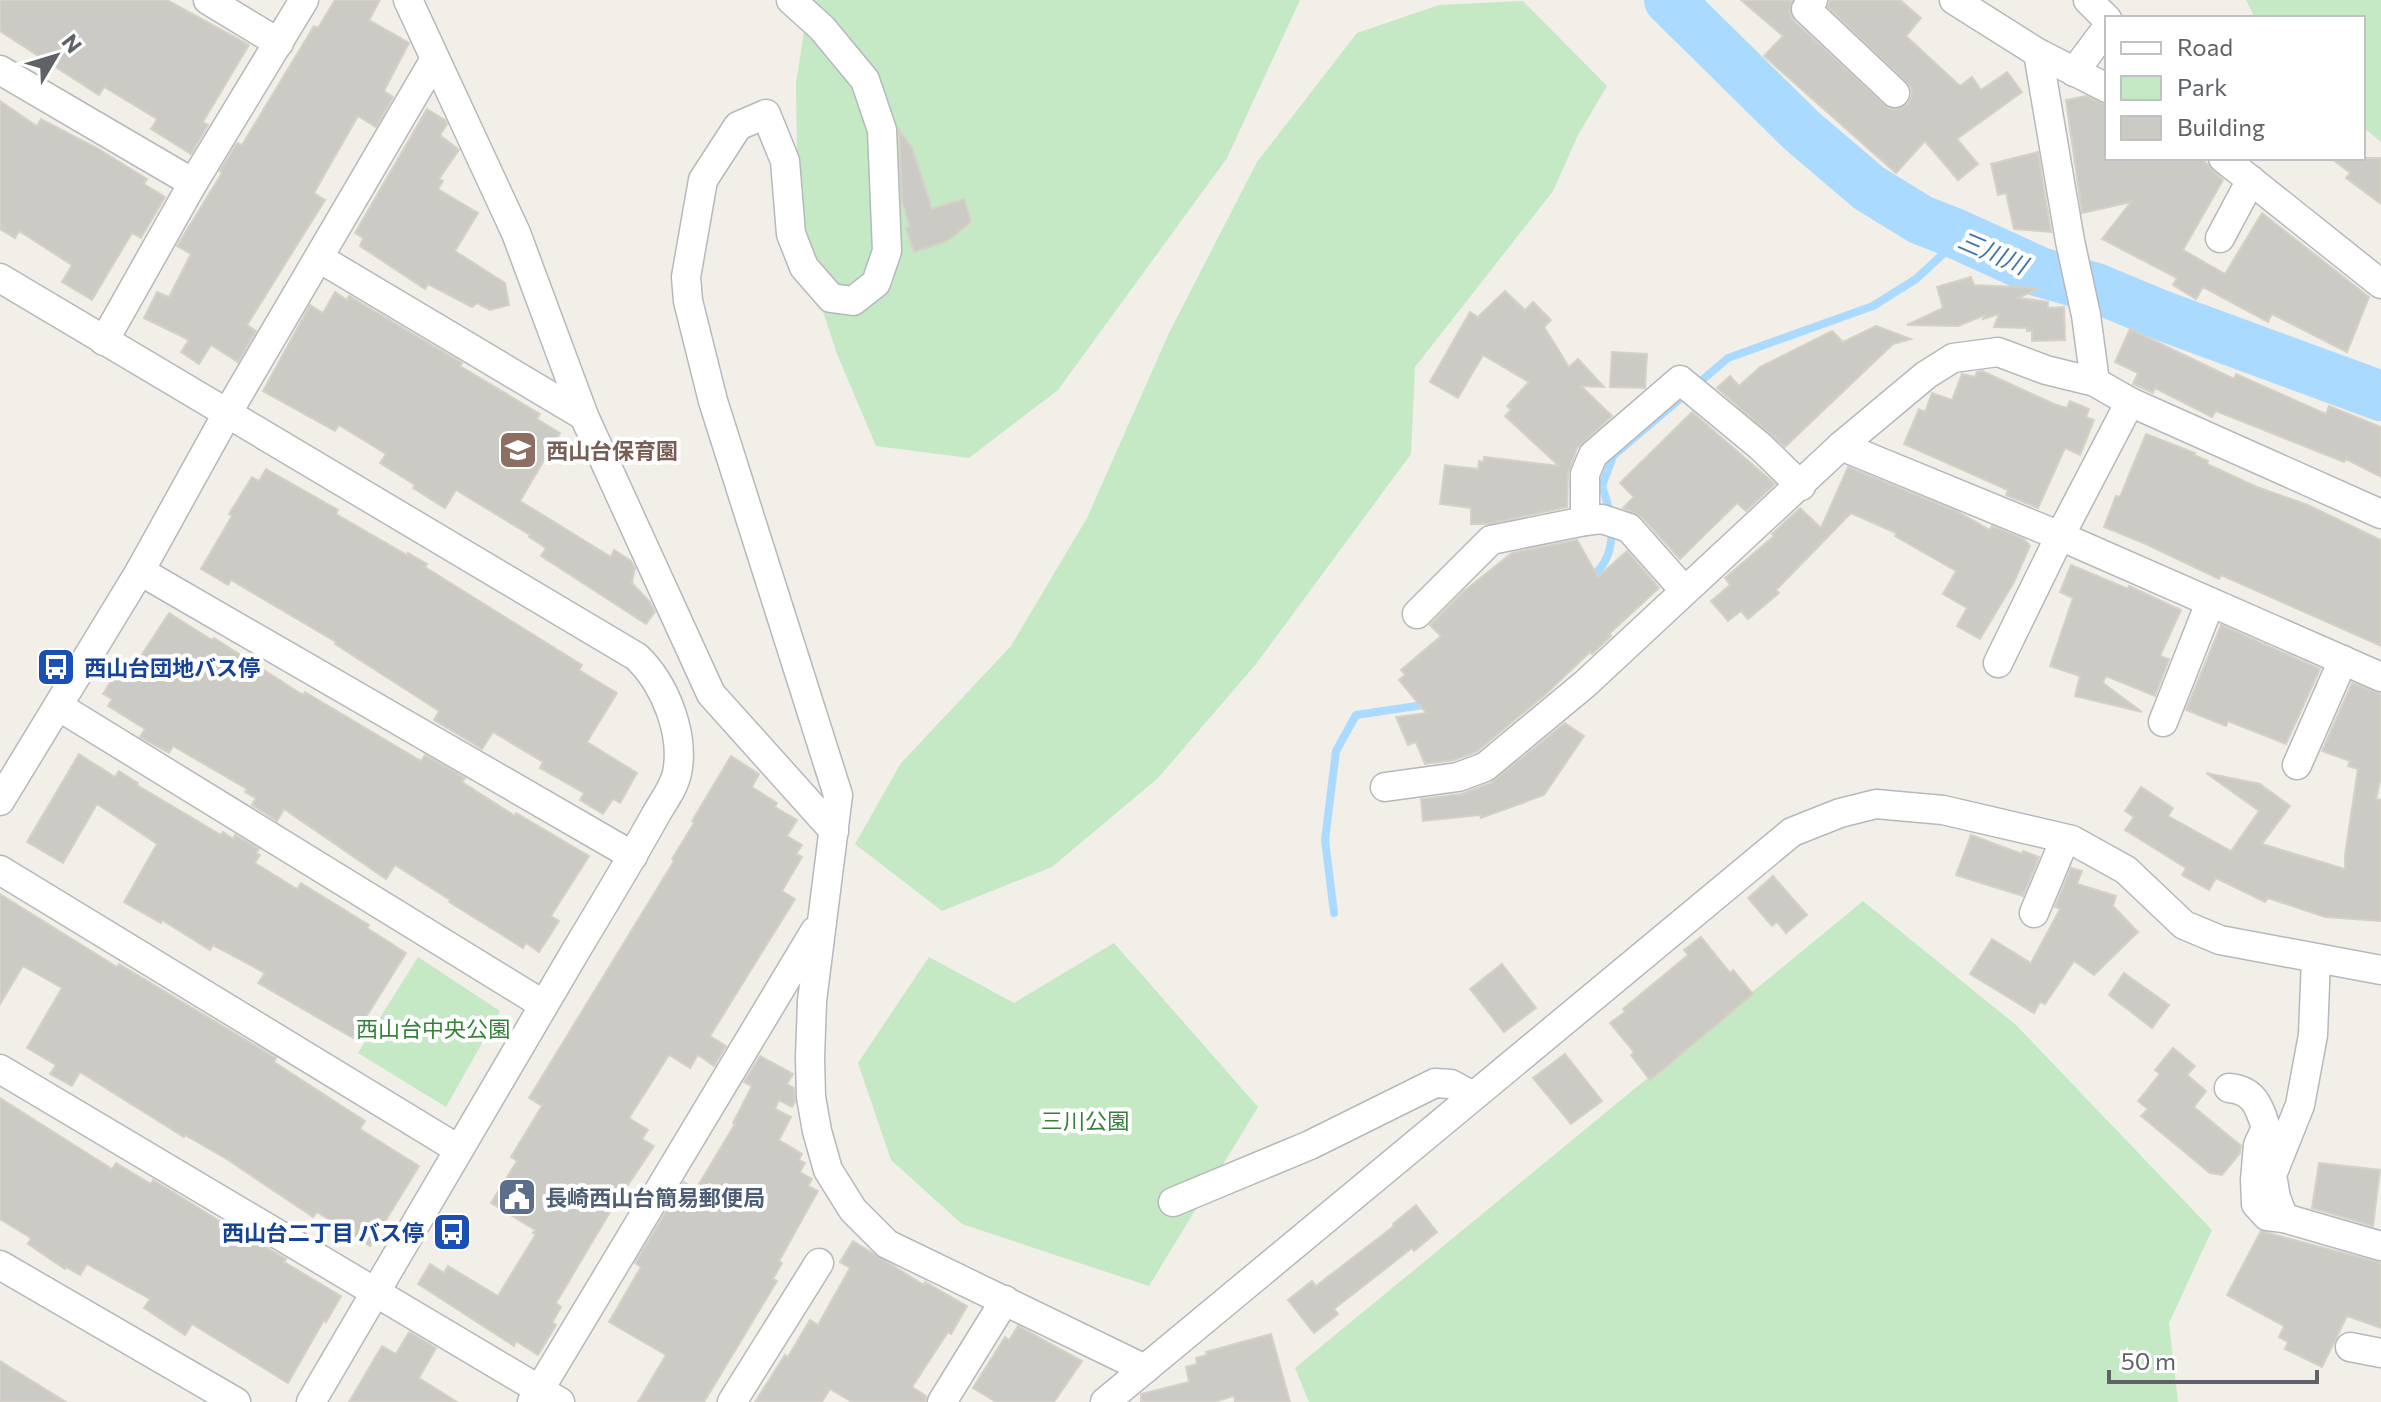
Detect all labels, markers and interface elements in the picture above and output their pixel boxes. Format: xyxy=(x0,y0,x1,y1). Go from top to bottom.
north arrow xyxy=(16,16,96,96)
legend xyxy=(2105,16,2365,160)
text: N xyxy=(56,29,88,58)
text: Road xyxy=(2177,32,2233,61)
text: Park xyxy=(2177,72,2227,101)
text: Building xyxy=(2177,112,2265,141)
water label: 三川川 xyxy=(1954,225,2035,281)
school or university icon: 西山台保育園 xyxy=(497,429,539,471)
place label: 西山台保育園 xyxy=(546,437,678,464)
bus stop icon: 西山台団地バス停 xyxy=(35,646,77,688)
place label: 西山台団地バス停 xyxy=(84,654,260,681)
park label: 西山台中央公園 xyxy=(356,1015,510,1042)
park label: 三川公園 xyxy=(1041,1107,1129,1134)
public building icon: 長崎西山台簡易郵便局 xyxy=(496,1176,538,1218)
place label: 長崎西山台簡易郵便局 xyxy=(545,1184,765,1211)
bus stop icon: 西山台二丁目 バス停 xyxy=(431,1211,473,1253)
place label: 西山台二丁目 バス停 xyxy=(222,1219,424,1246)
scale bar xyxy=(2109,1334,2317,1384)
text: 50 m xyxy=(2121,1346,2176,1375)

